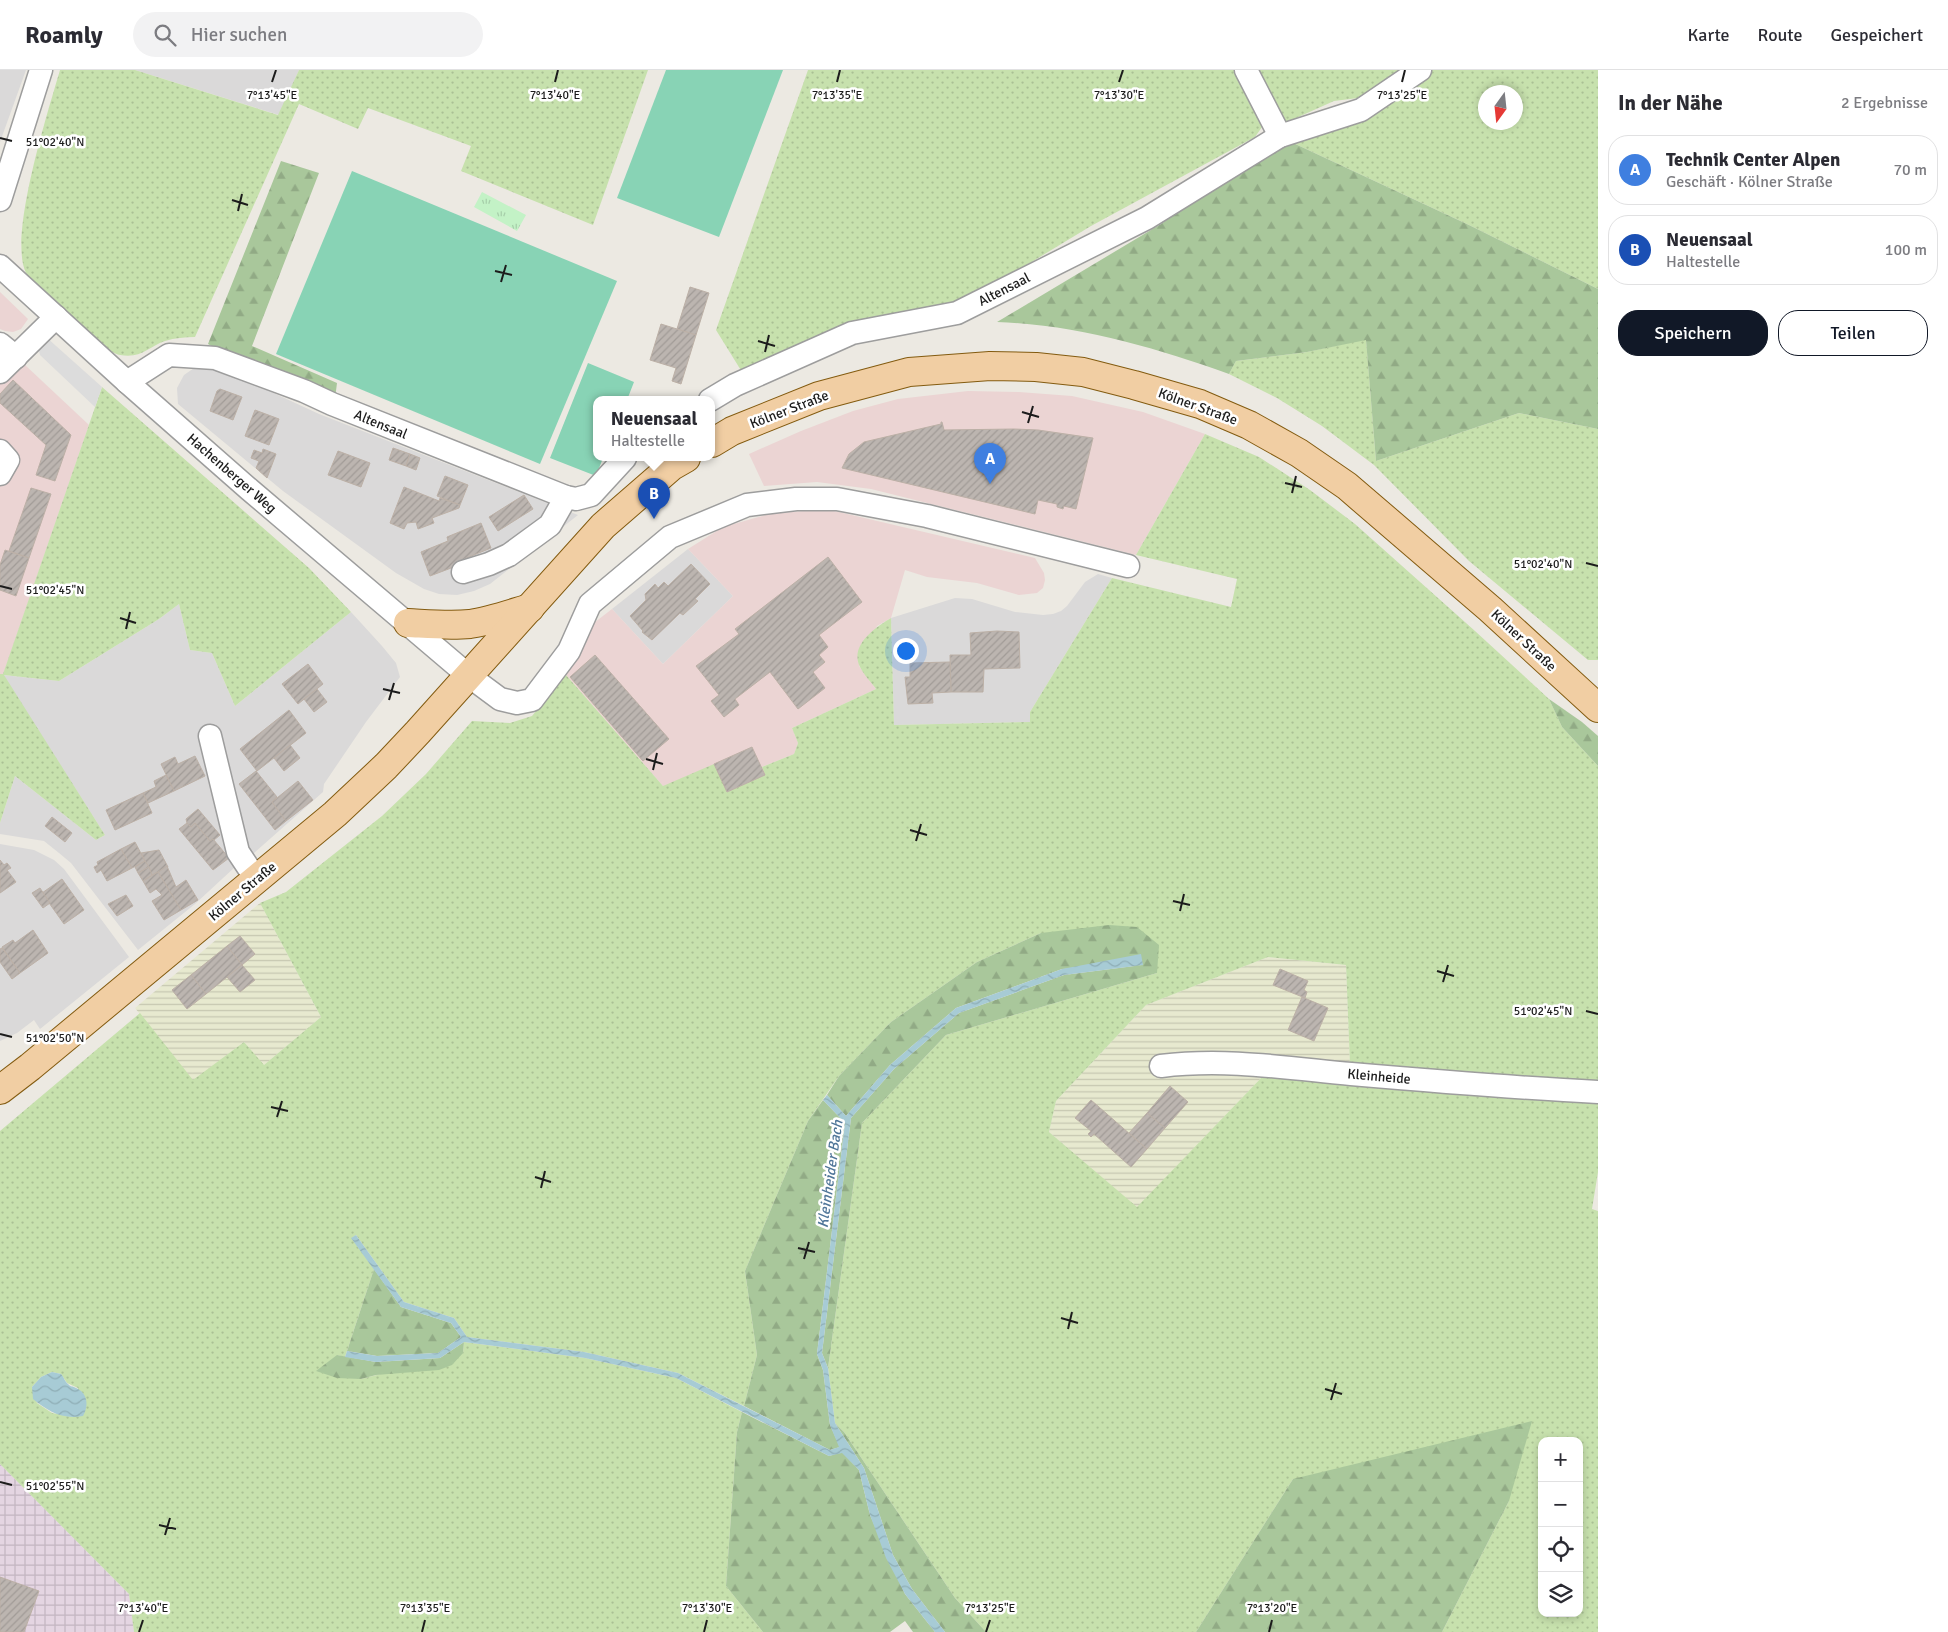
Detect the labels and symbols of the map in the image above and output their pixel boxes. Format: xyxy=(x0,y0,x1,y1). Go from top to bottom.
north arrow xyxy=(1478,85,1523,130)
text: 7°13'45"E xyxy=(247,88,298,103)
text: 7°13'40"E xyxy=(530,88,581,103)
text: 7°13'35"E xyxy=(812,88,863,103)
text: 7°13'30"E xyxy=(1094,88,1145,103)
text: 7°13'25"E xyxy=(1377,88,1428,103)
text: 51°02'40"N xyxy=(26,135,84,150)
street label: Altensaal xyxy=(975,269,1033,310)
street label: Kölner Straße xyxy=(1156,384,1240,429)
street label: Kölner Straße xyxy=(747,387,831,432)
street label: Altensaal xyxy=(352,406,410,443)
street label: Hachenberger Weg xyxy=(183,430,280,517)
pin: A xyxy=(974,443,1006,484)
pin: B xyxy=(638,478,670,519)
text: 51°02'40"N xyxy=(1514,557,1572,572)
text: 51°02'45"N xyxy=(26,583,84,598)
street label: Kölner Straße xyxy=(1488,606,1560,675)
your location xyxy=(893,638,919,664)
street label: Kölner Straße xyxy=(205,858,280,925)
text: 51°02'45"N xyxy=(1514,1004,1572,1019)
text: 51°02'50"N xyxy=(26,1031,84,1046)
street label: Kleinheide xyxy=(1347,1065,1411,1088)
water label: Kleinheider Bach xyxy=(814,1118,847,1229)
text: 51°02'55"N xyxy=(26,1479,84,1494)
text: 7°13'40"E xyxy=(118,1601,169,1616)
text: 7°13'35"E xyxy=(400,1601,451,1616)
text: 7°13'30"E xyxy=(682,1601,733,1616)
text: 7°13'25"E xyxy=(965,1601,1016,1616)
text: 7°13'20"E xyxy=(1247,1601,1298,1616)

